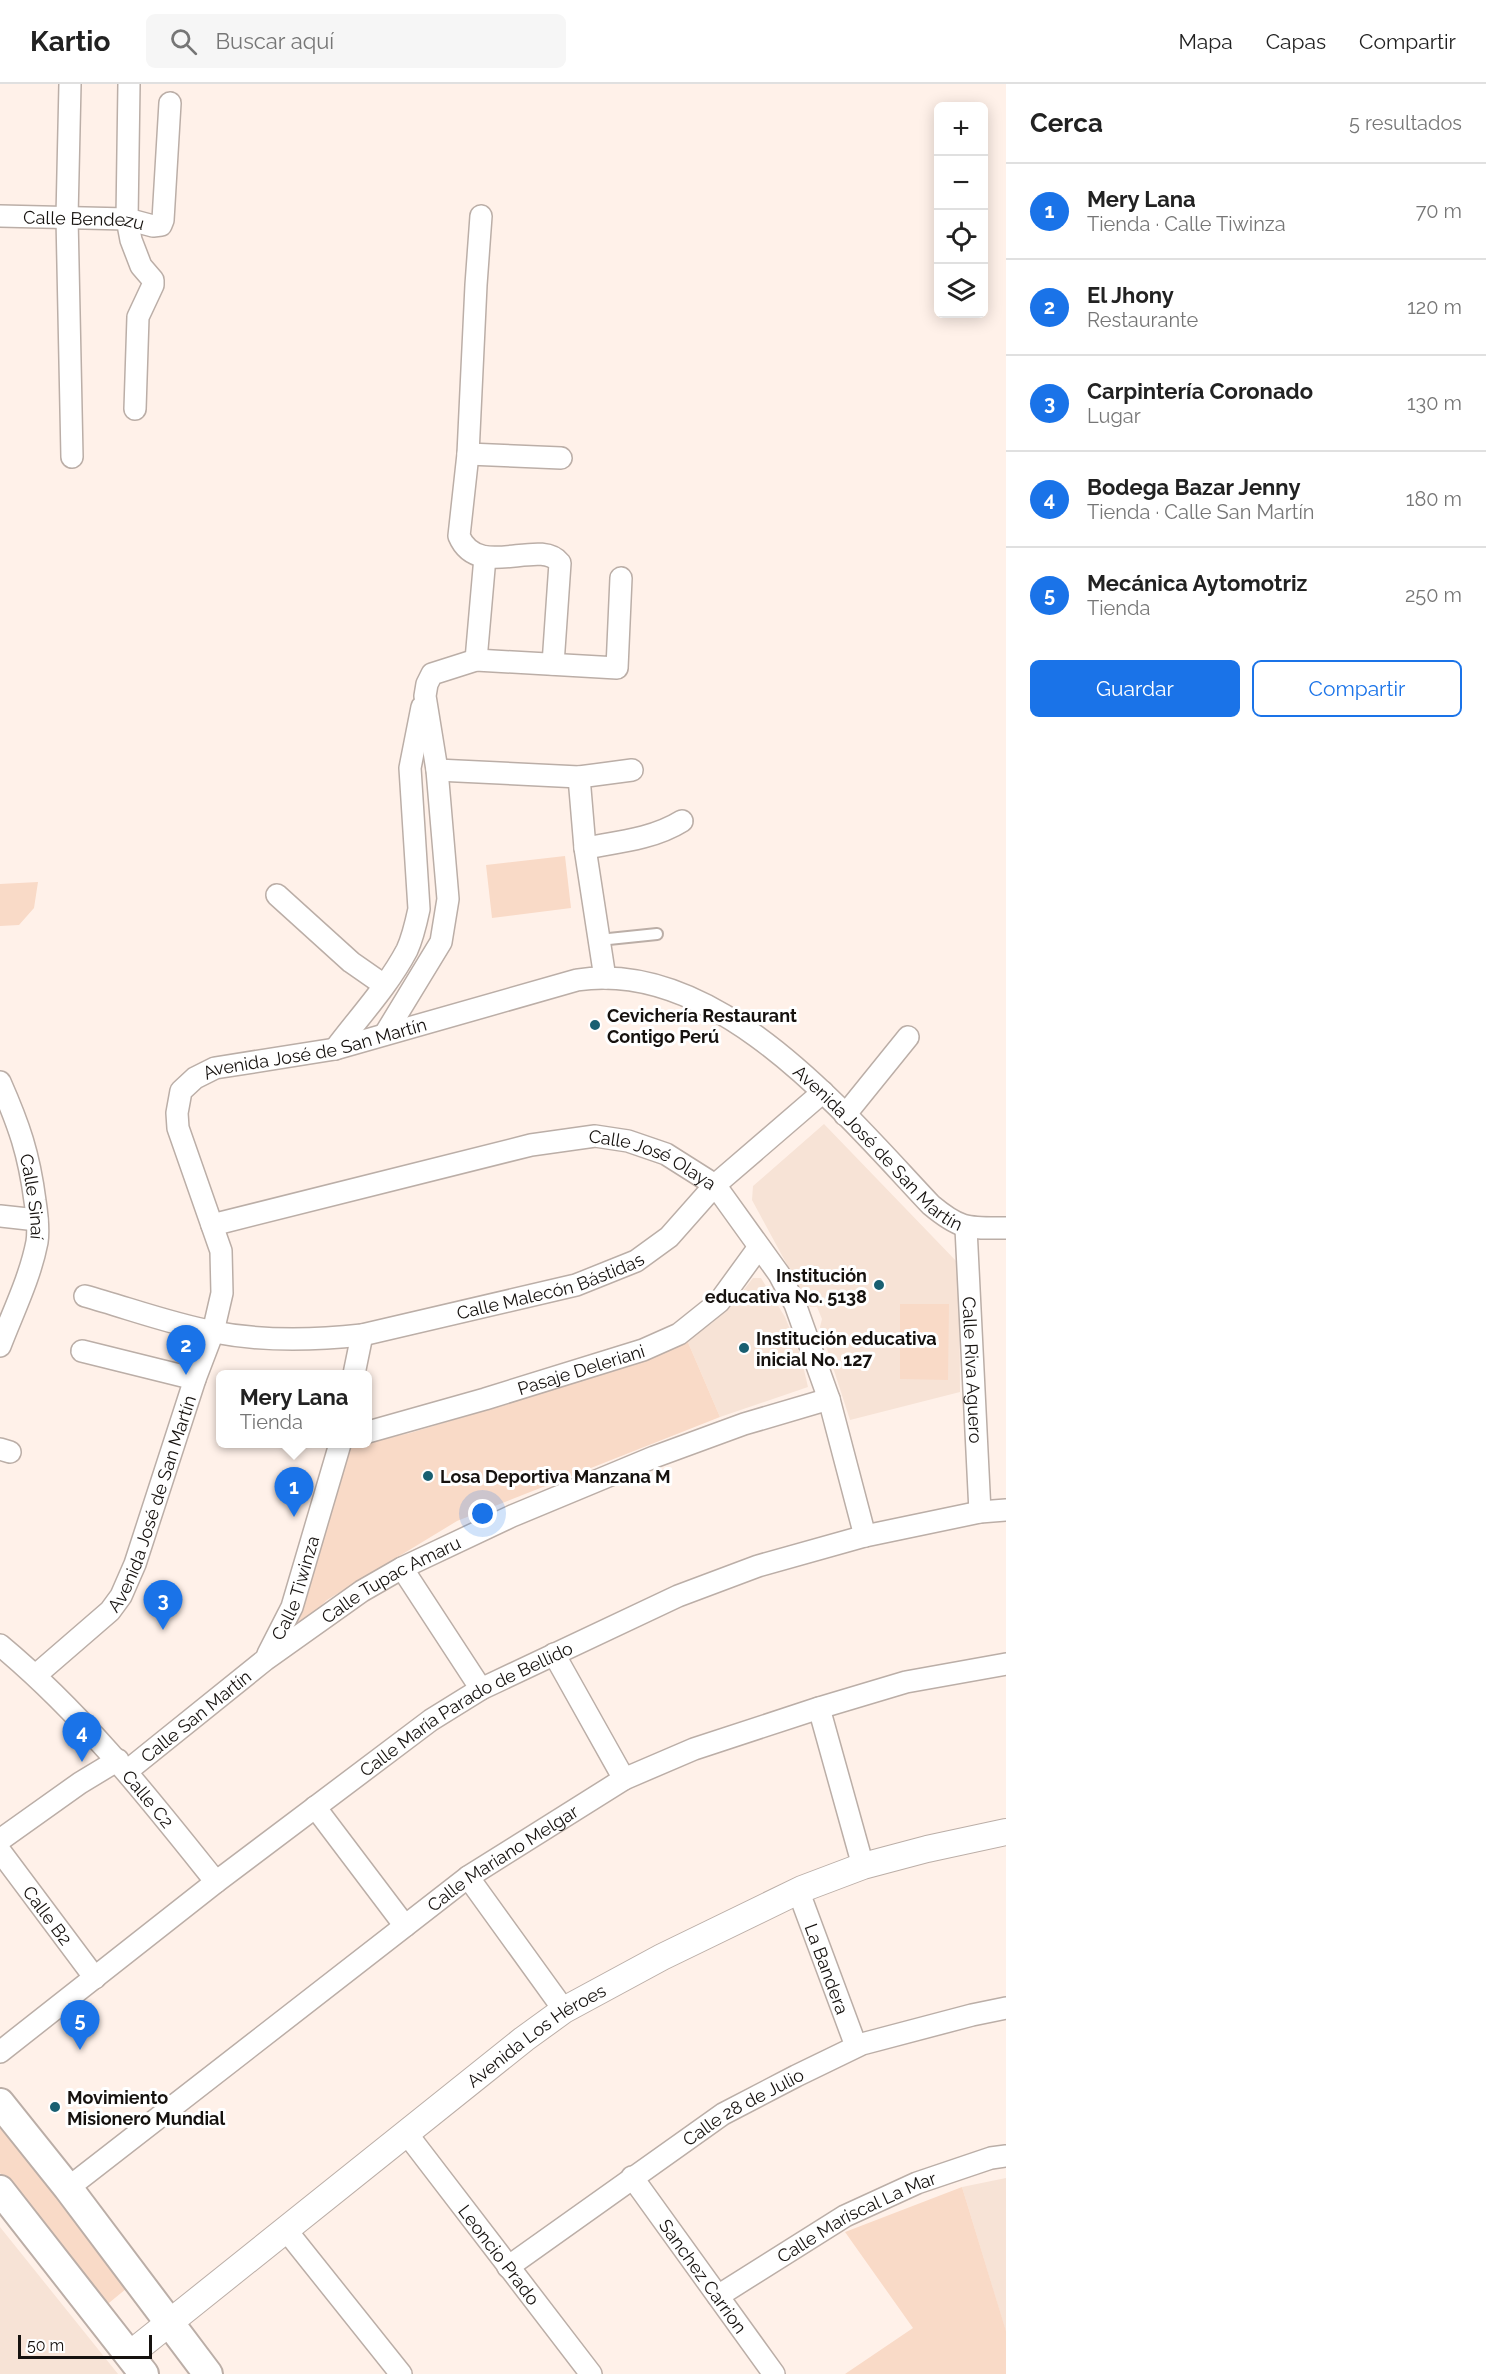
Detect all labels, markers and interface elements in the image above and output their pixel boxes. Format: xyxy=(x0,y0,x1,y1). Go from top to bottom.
search box xyxy=(146,14,566,68)
text: Kartio xyxy=(30,25,110,58)
icon: search xyxy=(167,25,200,58)
text: Buscar aquí xyxy=(215,28,334,54)
text: Mapa xyxy=(1178,29,1233,54)
text: Capas xyxy=(1266,29,1326,54)
text: Compartir xyxy=(1359,29,1456,54)
map controls xyxy=(934,102,988,318)
button: + xyxy=(934,102,988,156)
text: Cerca xyxy=(1030,108,1103,138)
text: 5 resultados xyxy=(1349,111,1462,135)
button: − xyxy=(934,156,988,210)
text: Mery Lana xyxy=(1087,186,1196,212)
text: 1 xyxy=(1045,199,1054,223)
text: 70 m xyxy=(1416,199,1462,223)
street label: Calle Bendezu xyxy=(23,206,147,234)
button: locate xyxy=(934,210,988,264)
text: Tienda · Calle Tiwinza xyxy=(1087,212,1286,236)
button: layers xyxy=(934,264,988,318)
text: El Jhony xyxy=(1087,282,1174,308)
text: 2 xyxy=(1044,295,1055,319)
text: 120 m xyxy=(1407,295,1462,319)
text: Restaurante xyxy=(1087,308,1198,332)
text: Carpintería Coronado xyxy=(1087,378,1313,404)
text: 3 xyxy=(1044,391,1055,415)
text: 130 m xyxy=(1407,391,1462,415)
text: Lugar xyxy=(1087,404,1141,428)
text: Bodega Bazar Jenny xyxy=(1087,474,1301,500)
text: 4 xyxy=(1044,487,1055,511)
text: 180 m xyxy=(1406,487,1462,511)
text: Tienda · Calle San Martín xyxy=(1087,500,1315,524)
text: Mecánica Aytomotriz xyxy=(1087,570,1307,596)
text: 5 xyxy=(1044,583,1055,607)
text: 250 m xyxy=(1405,583,1462,607)
text: Tienda xyxy=(1087,596,1150,620)
button: Guardar xyxy=(1030,660,1240,717)
button: Compartir xyxy=(1252,660,1462,717)
place label: Cevichería Restaurant Contigo Perú xyxy=(607,1005,797,1047)
street label: Avenida José de San Martín xyxy=(199,1013,429,1083)
marker: Cevichería Restaurant Contigo Perú xyxy=(588,1018,602,1032)
street label: Avenida José de San Martín xyxy=(789,1060,966,1235)
street label: Calle José Olaya xyxy=(587,1125,720,1194)
street label: Calle Sinaí xyxy=(16,1152,48,1240)
street label: Calle Malecón Bástidas xyxy=(455,1248,648,1323)
place label: Institución educativa No. 5138 xyxy=(705,1265,867,1307)
marker: Institución educativa No. 5138 xyxy=(872,1278,886,1292)
street label: Calle Riva Aguero xyxy=(959,1296,987,1444)
pin: 2 xyxy=(166,1326,206,1375)
place label: Institución educativa inicial No. 127 xyxy=(756,1328,937,1370)
street label: Pasaje Deleriani xyxy=(515,1340,647,1399)
marker: Institución educativa inicial No. 127 xyxy=(737,1341,751,1355)
popup xyxy=(216,1370,372,1448)
text: Mery Lana xyxy=(240,1384,348,1410)
street label: Avenida José de San Martín xyxy=(103,1392,200,1616)
text: Tienda xyxy=(240,1410,303,1434)
place label: Losa Deportiva Manzana M xyxy=(440,1466,671,1487)
pin: 1 xyxy=(274,1468,314,1517)
marker: Losa Deportiva Manzana M xyxy=(421,1469,435,1483)
your location xyxy=(468,1499,497,1528)
street label: Calle Tupac Amaru xyxy=(317,1531,464,1627)
street label: Calle Tiwinza xyxy=(267,1533,323,1643)
pin: 3 xyxy=(144,1580,182,1630)
street label: Calle María Parado de Bellido xyxy=(355,1637,576,1781)
street label: Calle San Martín xyxy=(136,1665,255,1766)
pin: 4 xyxy=(62,1712,101,1762)
street label: Calle C2 xyxy=(118,1765,179,1832)
street label: Calle Mariano Melgar xyxy=(423,1800,582,1915)
street label: Calle B2 xyxy=(19,1881,77,1949)
street label: La Bandera xyxy=(801,1921,854,2017)
street label: Avenida Los Héroes xyxy=(462,1979,609,2091)
pin: 5 xyxy=(60,2000,100,2050)
street label: Calle 28 de Julio xyxy=(678,2063,807,2150)
place label: Movimiento Misionero Mundial xyxy=(67,2087,225,2129)
marker: Movimiento Misionero Mundial xyxy=(48,2100,62,2114)
street label: Calle Mariscal La Mar xyxy=(773,2167,939,2267)
street label: Leoncio Prado xyxy=(455,2200,545,2309)
street label: Sanchez Carrion xyxy=(655,2215,751,2337)
scale bar xyxy=(18,2332,152,2360)
text: 50 m xyxy=(27,2336,64,2355)

